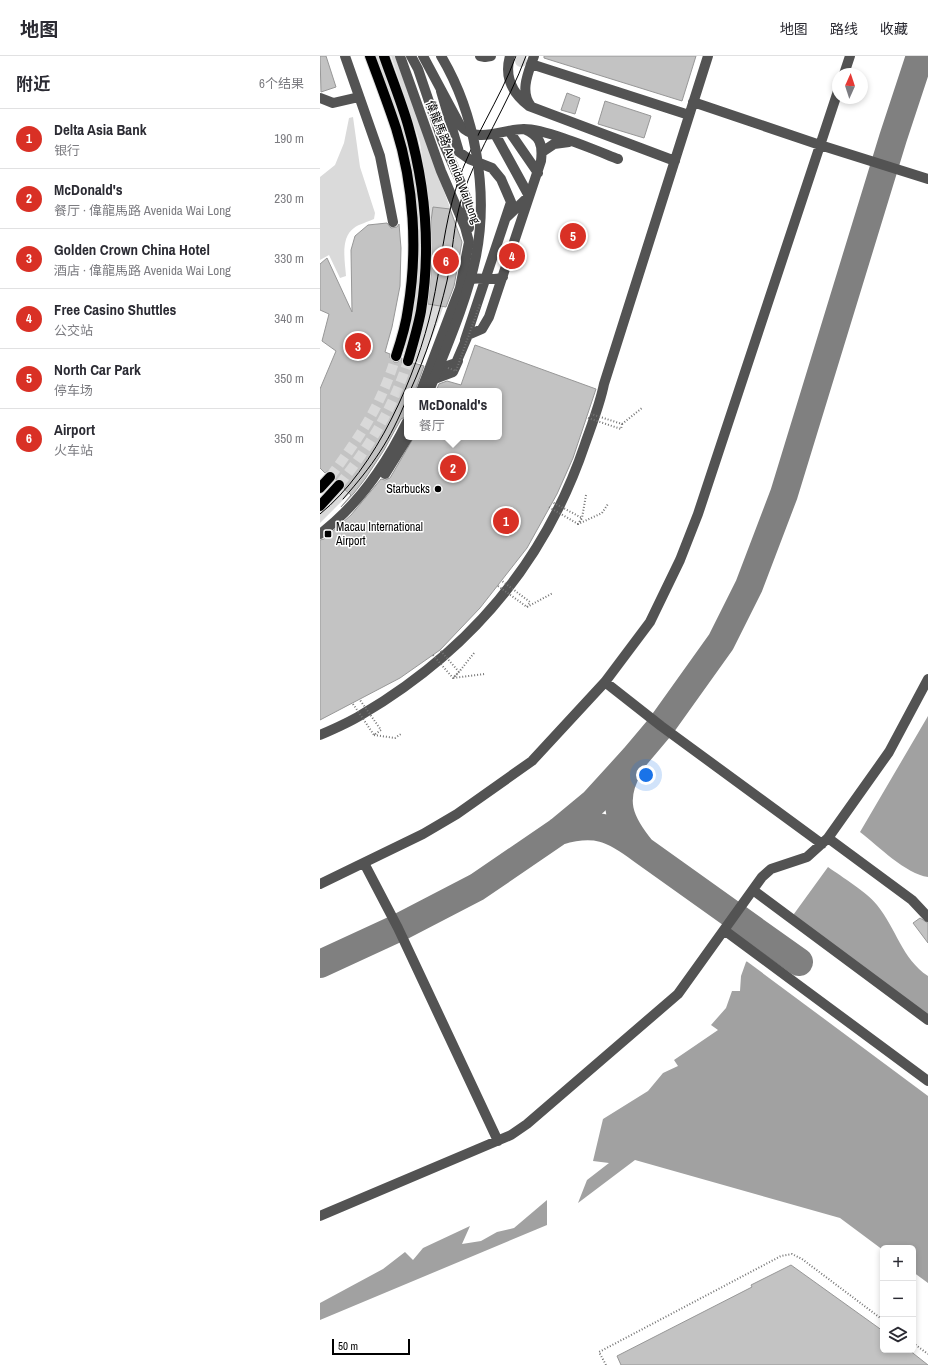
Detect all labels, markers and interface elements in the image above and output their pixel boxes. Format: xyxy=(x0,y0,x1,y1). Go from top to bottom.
text: 地图 xyxy=(20,16,58,42)
text: 地图 xyxy=(780,20,808,38)
text: 路线 xyxy=(830,20,858,38)
text: 收藏 xyxy=(880,20,908,38)
north arrow xyxy=(832,68,868,104)
text: 附近 xyxy=(16,72,50,95)
text: 6个结果 xyxy=(259,75,304,92)
street label: 偉龍馬路 Avenida Wai Long xyxy=(422,98,484,227)
text: Delta Asia Bank xyxy=(54,119,147,140)
text: 1 xyxy=(26,130,32,147)
text: 190 m xyxy=(274,130,304,147)
text: 银行 xyxy=(54,142,80,159)
text: McDonald's xyxy=(54,179,123,200)
text: 2 xyxy=(26,190,32,207)
text: 230 m xyxy=(274,190,304,207)
text: 餐厅 · 偉龍馬路 Avenida Wai Long xyxy=(54,202,231,219)
pin: 5 xyxy=(560,221,586,251)
text: Golden Crown China Hotel xyxy=(54,239,210,260)
pin: 4 xyxy=(499,241,525,271)
pin: 6 xyxy=(433,246,459,276)
text: 3 xyxy=(26,250,32,267)
text: 330 m xyxy=(274,250,304,267)
text: 酒店 · 偉龍馬路 Avenida Wai Long xyxy=(54,262,231,279)
text: Free Casino Shuttles xyxy=(54,299,176,320)
text: 4 xyxy=(26,310,32,327)
text: 340 m xyxy=(274,310,304,327)
text: 公交站 xyxy=(54,322,93,339)
pin: 3 xyxy=(345,331,371,361)
text: North Car Park xyxy=(54,359,141,380)
text: 5 xyxy=(26,370,32,387)
text: 350 m xyxy=(274,370,304,387)
text: 停车场 xyxy=(54,382,93,399)
popup xyxy=(404,388,502,440)
text: McDonald's xyxy=(419,394,487,415)
text: 餐厅 xyxy=(419,417,445,434)
text: Airport xyxy=(54,419,95,440)
text: 6 xyxy=(26,430,32,447)
text: 350 m xyxy=(274,430,304,447)
text: 火车站 xyxy=(54,442,93,459)
pin: 2 xyxy=(440,453,466,483)
place label: Starbucks xyxy=(386,481,430,497)
marker: Starbucks xyxy=(433,484,443,494)
pin: 1 xyxy=(493,506,519,536)
place label: Macau International Airport xyxy=(335,519,423,549)
marker: Macau International Airport xyxy=(323,529,333,539)
your location xyxy=(636,765,656,785)
map controls xyxy=(880,1245,916,1353)
button: + xyxy=(880,1245,916,1281)
button: − xyxy=(880,1281,916,1317)
button: layers xyxy=(880,1317,916,1353)
scale bar xyxy=(332,1337,410,1356)
text: 50 m xyxy=(338,1339,358,1353)

